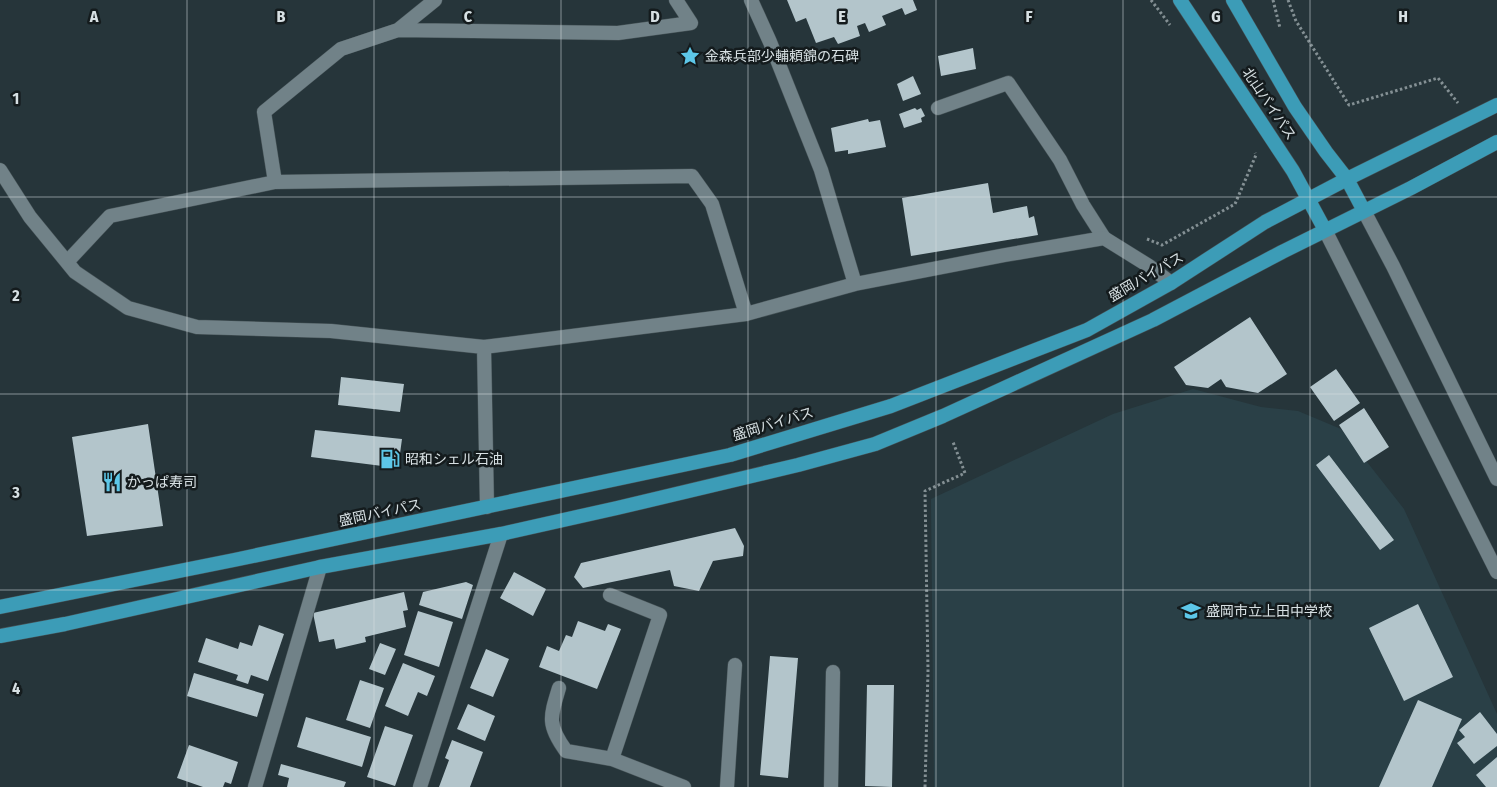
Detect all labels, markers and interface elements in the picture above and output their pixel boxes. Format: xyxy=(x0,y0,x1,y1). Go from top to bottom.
text: A xyxy=(89,7,99,26)
text: B xyxy=(277,7,286,26)
text: C xyxy=(464,7,473,26)
text: D xyxy=(650,7,660,26)
text: E xyxy=(838,7,846,26)
text: F xyxy=(1025,7,1033,26)
text: G xyxy=(1211,7,1221,26)
text: H xyxy=(1398,7,1408,26)
place icon: 金森兵部少輔頼錦の石碑 xyxy=(679,45,701,67)
place label: 金森兵部少輔頼錦の石碑 xyxy=(705,48,859,65)
street label: 北山バイパス xyxy=(1239,65,1299,143)
text: 1 xyxy=(13,89,19,108)
street label: 盛岡バイパス xyxy=(1105,249,1187,305)
text: 2 xyxy=(11,286,20,305)
street label: 盛岡バイパス xyxy=(730,404,816,444)
fuel station icon: 昭和シェル石油 xyxy=(379,448,401,470)
place label: 昭和シェル石油 xyxy=(405,451,503,468)
restaurant icon: かっぱ寿司 xyxy=(101,471,123,493)
place label: かっぱ寿司 xyxy=(127,474,197,491)
text: 3 xyxy=(11,483,20,502)
street label: 盛岡バイパス xyxy=(337,496,423,530)
school or university icon: 盛岡市立上田中学校 xyxy=(1180,600,1202,622)
place label: 盛岡市立上田中学校 xyxy=(1206,603,1332,620)
text: 4 xyxy=(12,679,20,698)

